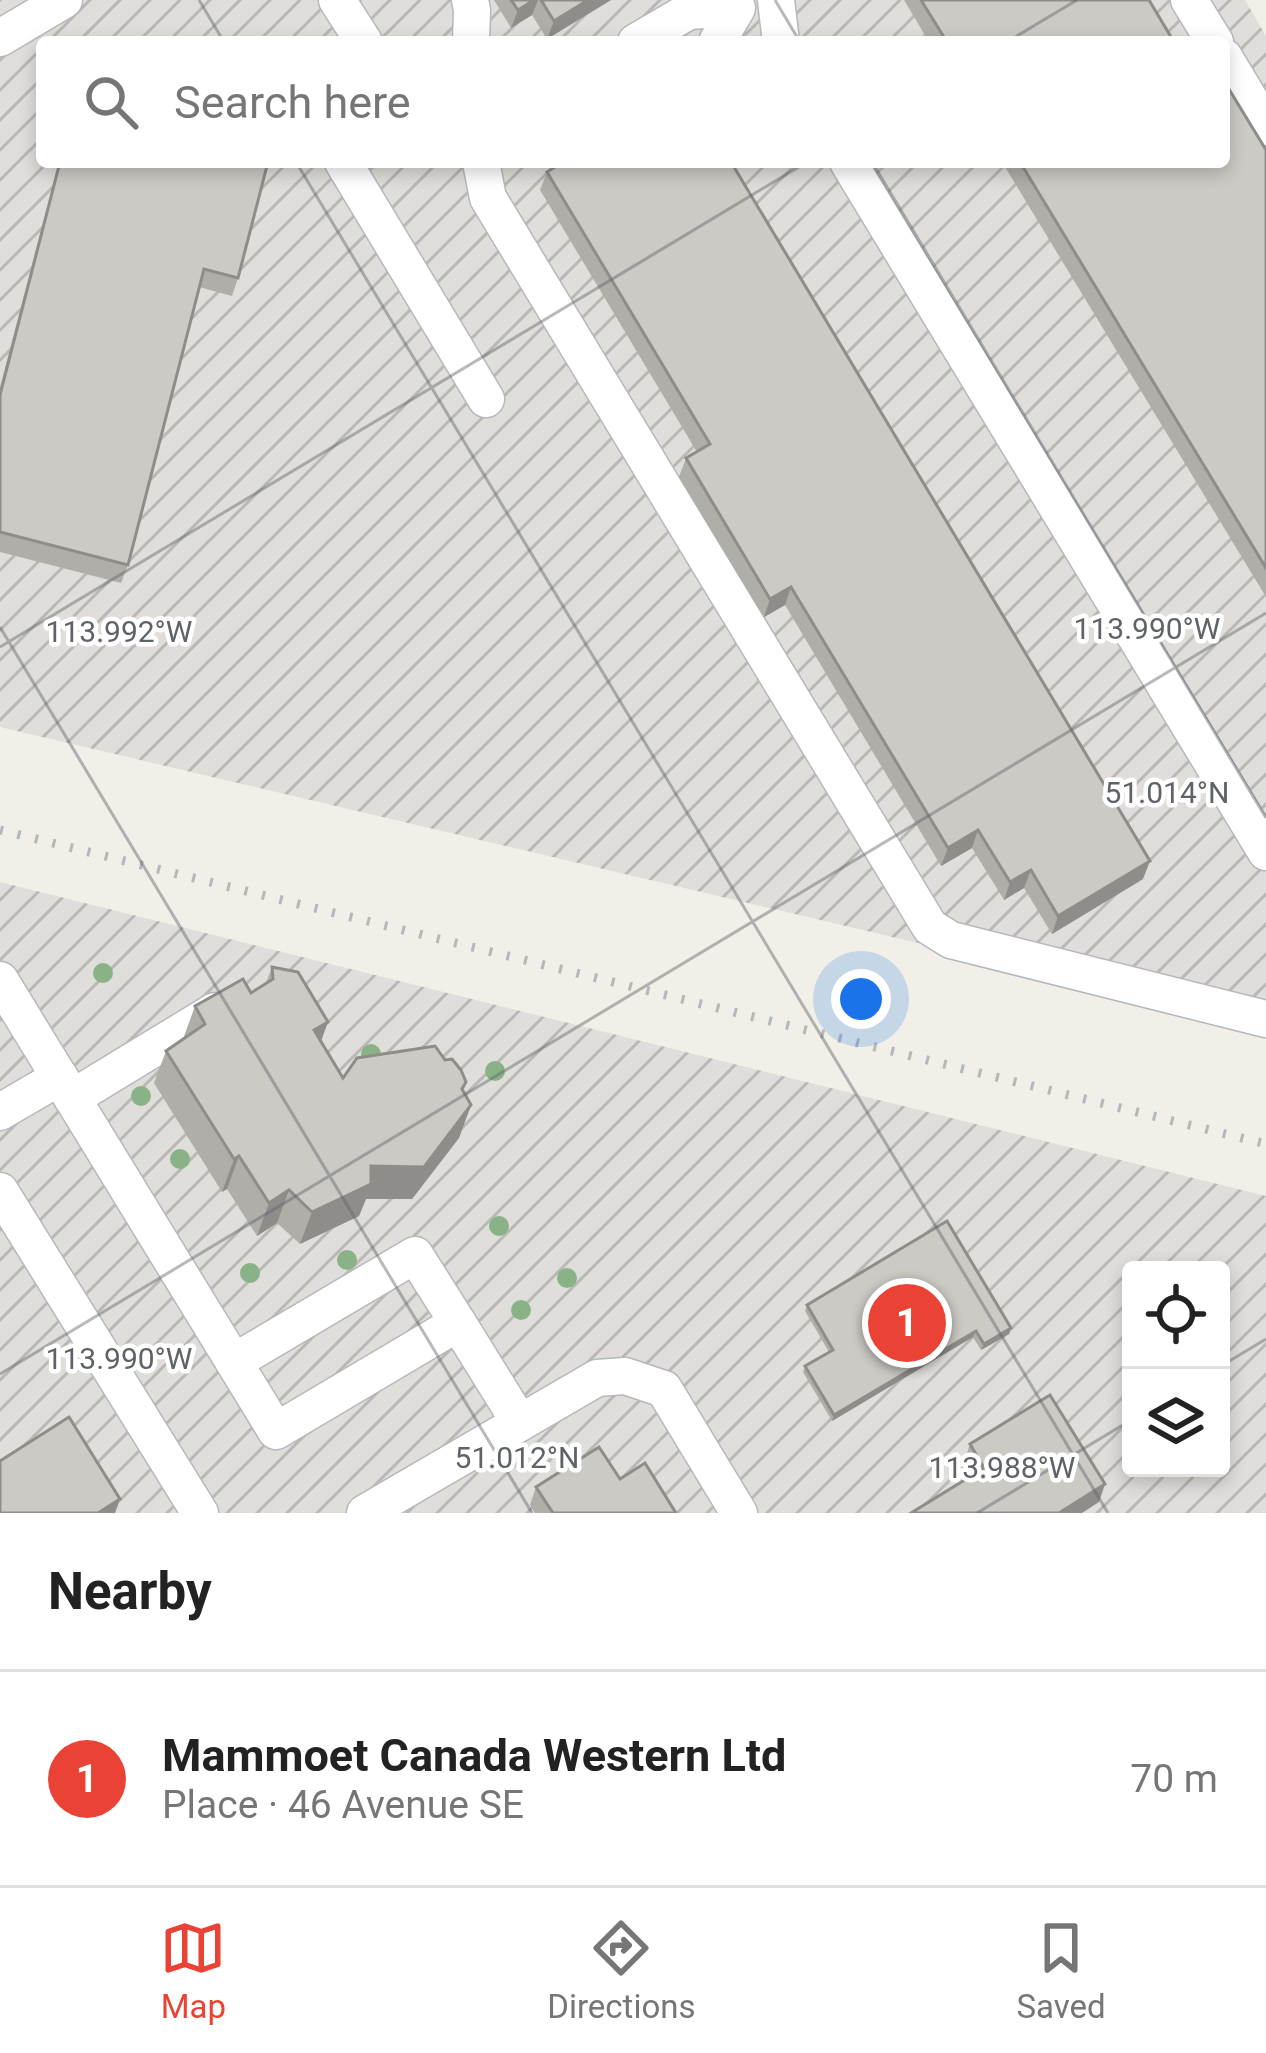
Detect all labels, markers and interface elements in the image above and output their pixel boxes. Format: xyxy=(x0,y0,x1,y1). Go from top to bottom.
search box xyxy=(36,36,1230,168)
icon: search xyxy=(78,69,144,135)
text: Search here xyxy=(174,76,411,129)
text: 113.990°W xyxy=(1074,611,1220,646)
text: 113.992°W xyxy=(46,614,192,649)
text: 51.014°N xyxy=(1105,775,1229,810)
your location xyxy=(831,969,891,1029)
map controls xyxy=(1122,1261,1230,1477)
button: locate xyxy=(1122,1261,1230,1369)
pin: 1 xyxy=(868,1278,946,1368)
text: 113.990°W xyxy=(46,1341,192,1376)
button: layers xyxy=(1122,1369,1230,1477)
text: 51.012°N xyxy=(455,1440,579,1475)
text: 113.988°W xyxy=(929,1450,1075,1485)
text: Nearby xyxy=(48,1562,212,1621)
text: Mammoet Canada Western Ltd xyxy=(162,1729,786,1782)
text: 1 xyxy=(76,1756,98,1802)
text: 70 m xyxy=(1130,1756,1218,1802)
text: Place · 46 Avenue SE xyxy=(162,1782,524,1828)
tab: Map xyxy=(160,1915,226,2026)
tab: Directions xyxy=(547,1915,696,2026)
tab: Saved xyxy=(1016,1915,1106,2026)

